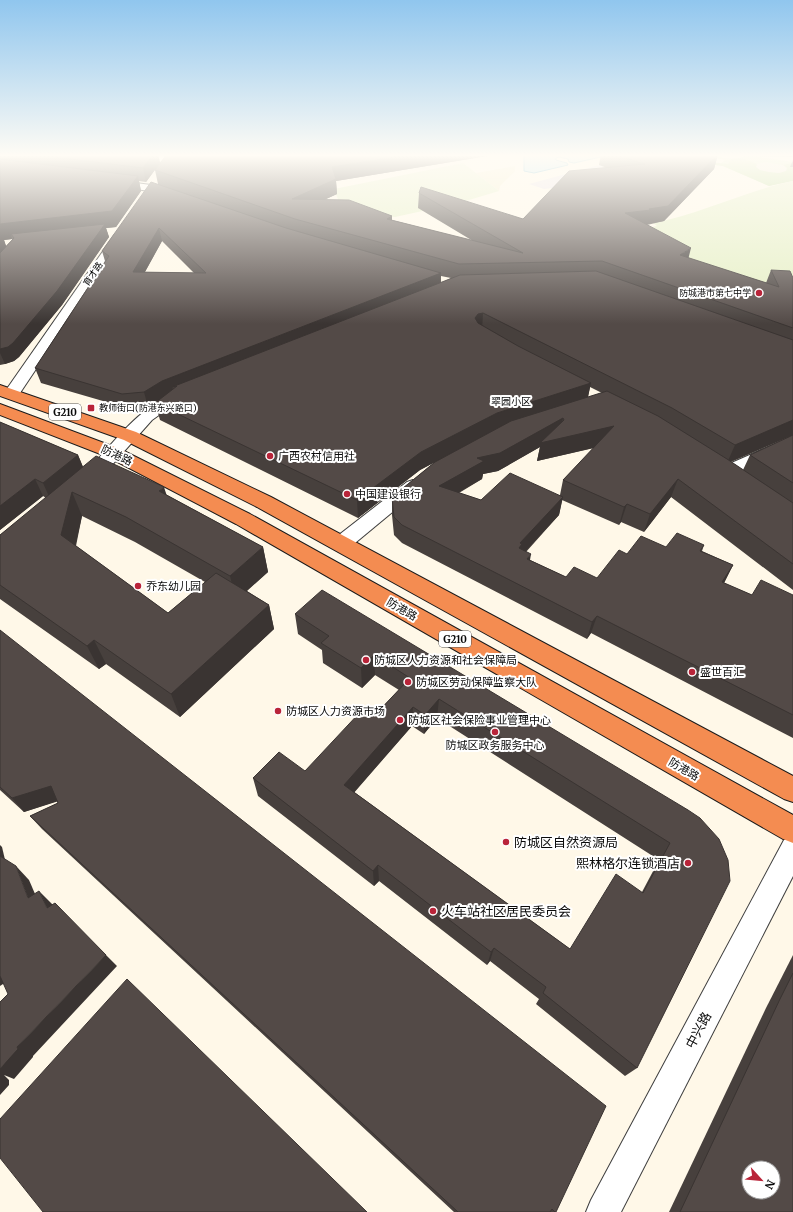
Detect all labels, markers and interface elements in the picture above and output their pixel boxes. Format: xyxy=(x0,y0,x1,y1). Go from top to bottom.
street label: 育才路 xyxy=(80,259,105,288)
place label: 防城港市第七中学 xyxy=(679,287,751,298)
marker: 防城港市第七中学 xyxy=(754,288,764,298)
district label: 翠园小区 xyxy=(491,395,531,408)
place label: 教师街口(防港东兴路口) xyxy=(99,402,197,413)
marker: 教师街口(防港东兴路口) xyxy=(86,403,96,413)
road number: G210 xyxy=(49,404,81,420)
street label: 防港路 xyxy=(99,442,135,468)
place label: 广西农村信用社 xyxy=(278,449,355,463)
marker: 广西农村信用社 xyxy=(265,451,275,461)
place label: 中国建设银行 xyxy=(355,487,421,501)
marker: 中国建设银行 xyxy=(342,489,352,499)
place label: 乔东幼儿园 xyxy=(146,579,201,593)
marker: 乔东幼儿园 xyxy=(133,581,143,591)
street label: 防港路 xyxy=(384,595,420,623)
road number: G210 xyxy=(439,631,471,647)
place label: 防城区人力资源和社会保障局 xyxy=(374,653,517,667)
marker: 防城区人力资源和社会保障局 xyxy=(361,655,371,665)
place label: 盛世百汇 xyxy=(700,665,744,679)
marker: 盛世百汇 xyxy=(687,667,697,677)
place label: 防城区劳动保障监察大队 xyxy=(416,675,537,689)
marker: 防城区劳动保障监察大队 xyxy=(403,677,413,687)
place label: 防城区人力资源市场 xyxy=(286,704,385,718)
marker: 防城区人力资源市场 xyxy=(273,706,283,716)
place label: 防城区社会保险事业管理中心 xyxy=(408,713,551,727)
marker: 防城区社会保险事业管理中心 xyxy=(395,715,405,725)
marker: 防城区政务服务中心 xyxy=(490,727,500,737)
place label: 防城区政务服务中心 xyxy=(446,738,545,752)
street label: 防港路 xyxy=(666,755,702,783)
place label: 防城区自然资源局 xyxy=(514,834,618,851)
marker: 防城区自然资源局 xyxy=(501,837,511,847)
place label: 熙林格尔连锁酒店 xyxy=(576,855,680,872)
marker: 熙林格尔连锁酒店 xyxy=(683,858,693,868)
place label: 火车站社区居民委员会 xyxy=(441,903,571,920)
marker: 火车站社区居民委员会 xyxy=(428,906,438,916)
street label: 中兴路 xyxy=(682,1009,715,1051)
north arrow xyxy=(741,1160,781,1200)
text: N xyxy=(762,1177,778,1192)

